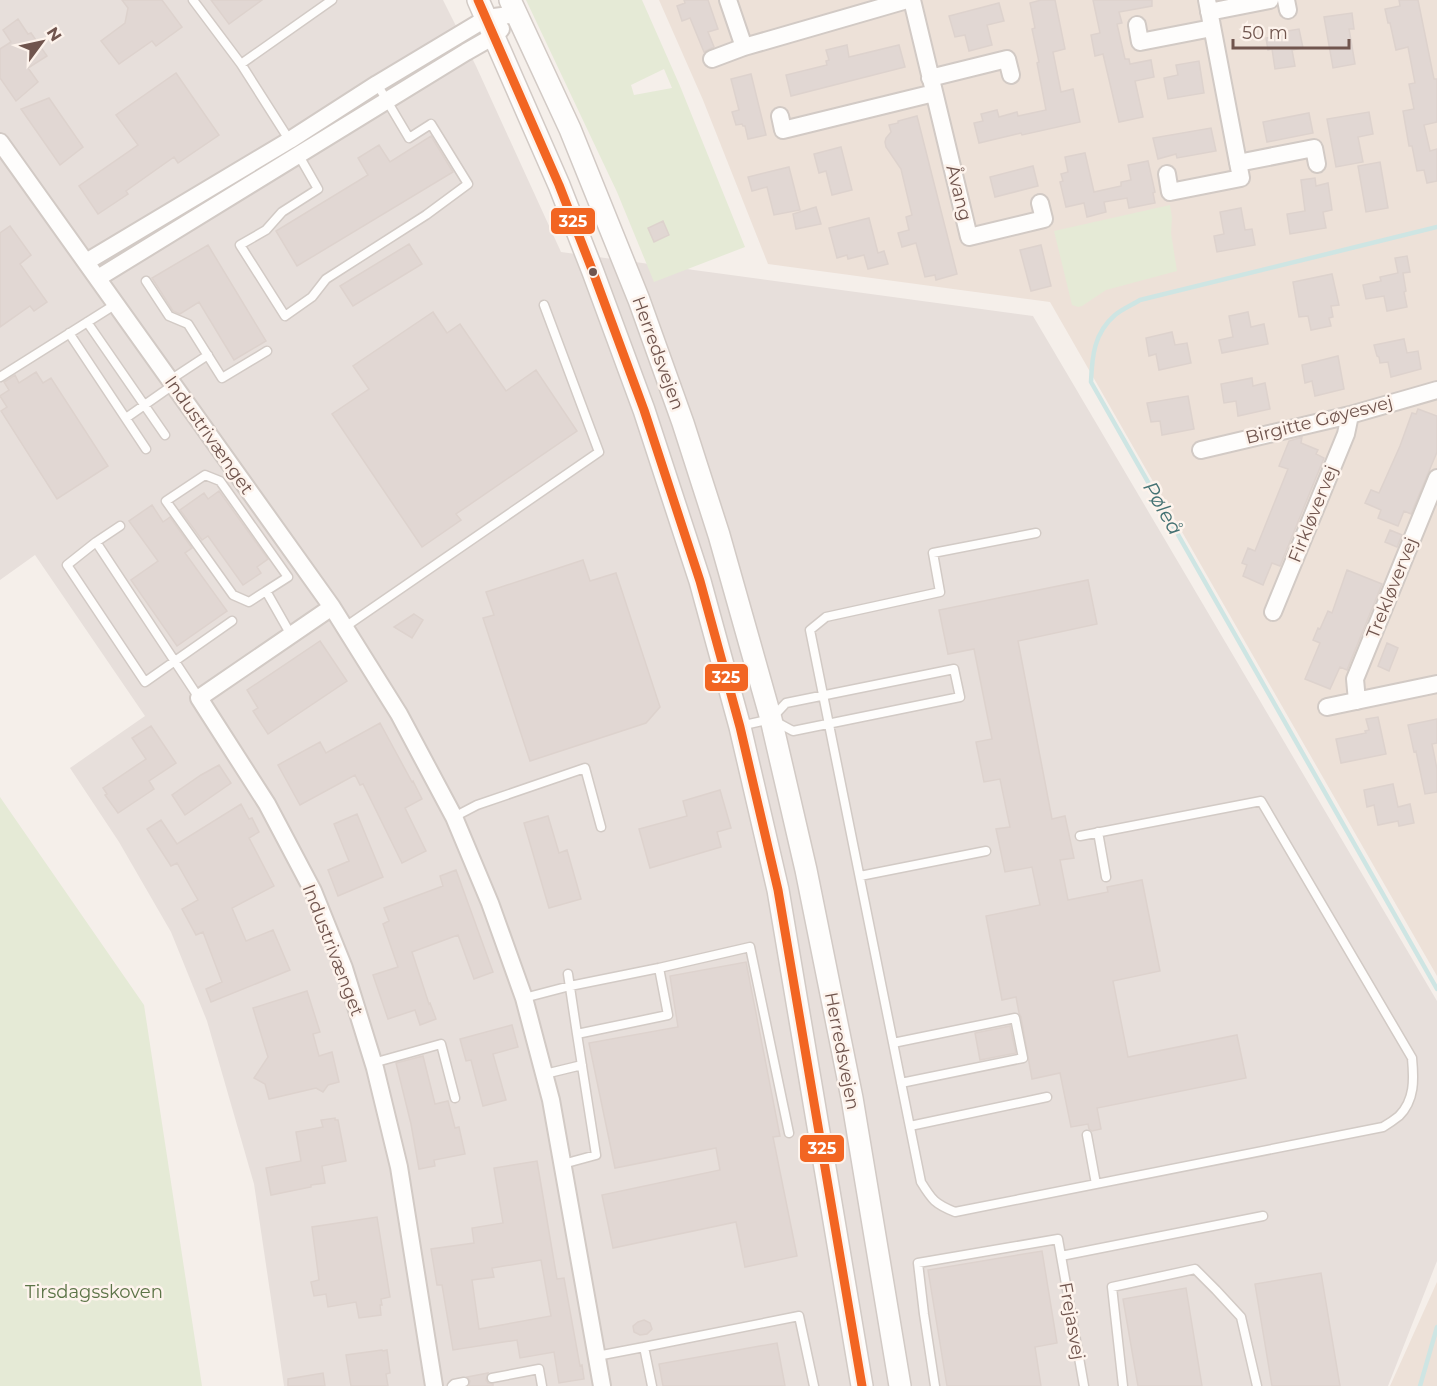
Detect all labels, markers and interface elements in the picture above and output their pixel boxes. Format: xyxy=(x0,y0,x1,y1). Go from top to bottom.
north arrow xyxy=(12,12,72,72)
scale bar xyxy=(1233,12,1348,50)
text: 50 m xyxy=(1242,22,1288,44)
text: N xyxy=(43,24,66,45)
street label: Åvang xyxy=(941,162,978,223)
line badge: 325 xyxy=(550,207,596,235)
text: 325 xyxy=(558,212,588,231)
unlabelled marker xyxy=(587,266,599,278)
street label: Herredsvejen xyxy=(627,293,689,413)
street label: Industrivænget xyxy=(160,371,258,499)
street label: Birgitte Gøyesvej xyxy=(1243,391,1395,449)
street label: Firkløvervej xyxy=(1284,462,1342,566)
water label: Pøleå xyxy=(1138,477,1188,539)
street label: Trekløvervej xyxy=(1362,534,1422,642)
line badge: 325 xyxy=(704,663,749,692)
text: 325 xyxy=(711,668,741,687)
street label: Industrivænget xyxy=(298,881,368,1019)
street label: Herredsvejen xyxy=(820,990,864,1112)
line badge: 325 xyxy=(799,1134,845,1163)
text: 325 xyxy=(807,1139,837,1158)
park label: Tirsdagsskoven xyxy=(25,1281,163,1303)
street label: Frejasvej xyxy=(1054,1281,1090,1361)

